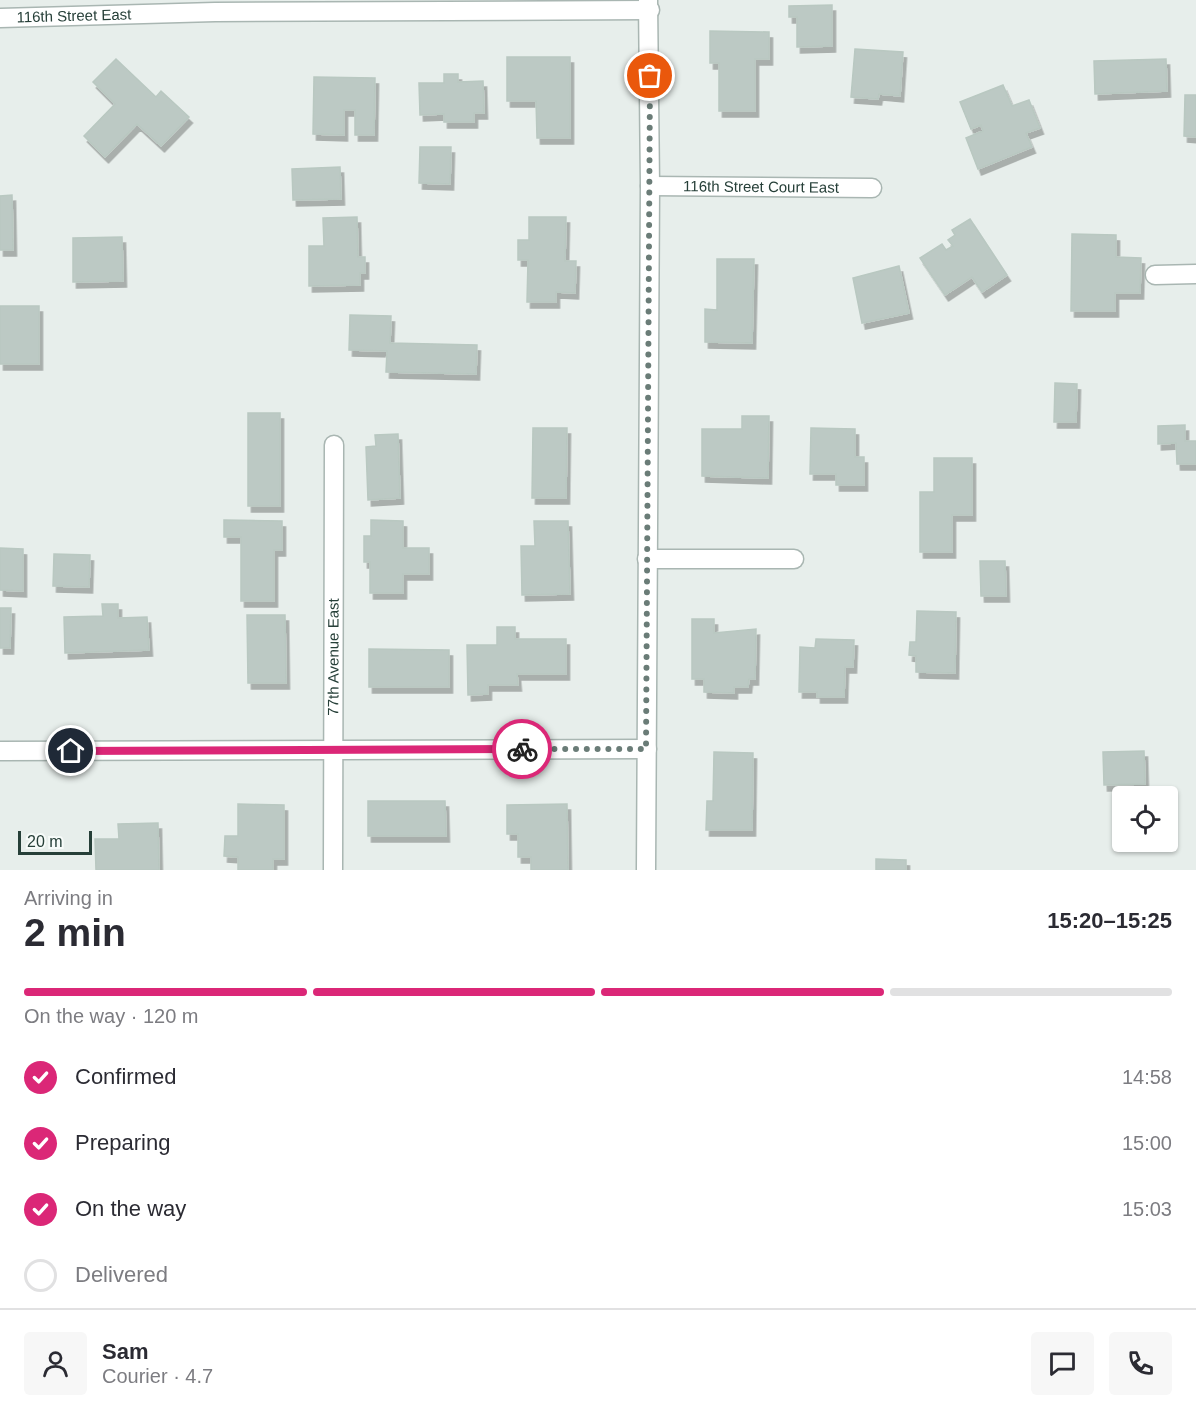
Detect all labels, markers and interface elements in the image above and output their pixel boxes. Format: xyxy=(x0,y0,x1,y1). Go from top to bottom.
street label: 116th Street East xyxy=(16,5,132,26)
pin xyxy=(624,50,675,101)
icon: bag xyxy=(633,59,666,92)
street label: 116th Street Court East xyxy=(683,177,840,196)
street label: 77th Avenue East xyxy=(324,597,342,716)
courier xyxy=(492,719,552,779)
pin xyxy=(45,725,96,776)
icon: bike xyxy=(506,733,539,766)
icon: home xyxy=(54,734,87,767)
map controls xyxy=(1112,786,1178,852)
button: locate xyxy=(1112,786,1178,852)
scale bar xyxy=(18,828,92,856)
text: 20 m xyxy=(27,833,63,850)
text: Arriving in xyxy=(24,887,113,909)
text: 15:20–15:25 xyxy=(1047,908,1172,933)
text: 2 min xyxy=(24,911,126,954)
text: On the way · 120 m xyxy=(24,1005,199,1027)
icon: check xyxy=(24,1061,57,1094)
text: Confirmed xyxy=(75,1064,176,1089)
text: 14:58 xyxy=(1122,1066,1172,1088)
icon: check xyxy=(24,1127,57,1160)
text: Preparing xyxy=(75,1130,170,1155)
text: 15:00 xyxy=(1122,1132,1172,1154)
icon: check xyxy=(24,1193,57,1226)
text: On the way xyxy=(75,1196,186,1221)
text: 15:03 xyxy=(1122,1198,1172,1220)
text: Delivered xyxy=(75,1262,168,1287)
button: person xyxy=(24,1332,87,1395)
button: chat xyxy=(1031,1332,1094,1395)
button: phone xyxy=(1109,1332,1172,1395)
text: Sam xyxy=(102,1339,148,1364)
text: Courier · 4.7 xyxy=(102,1365,213,1387)

